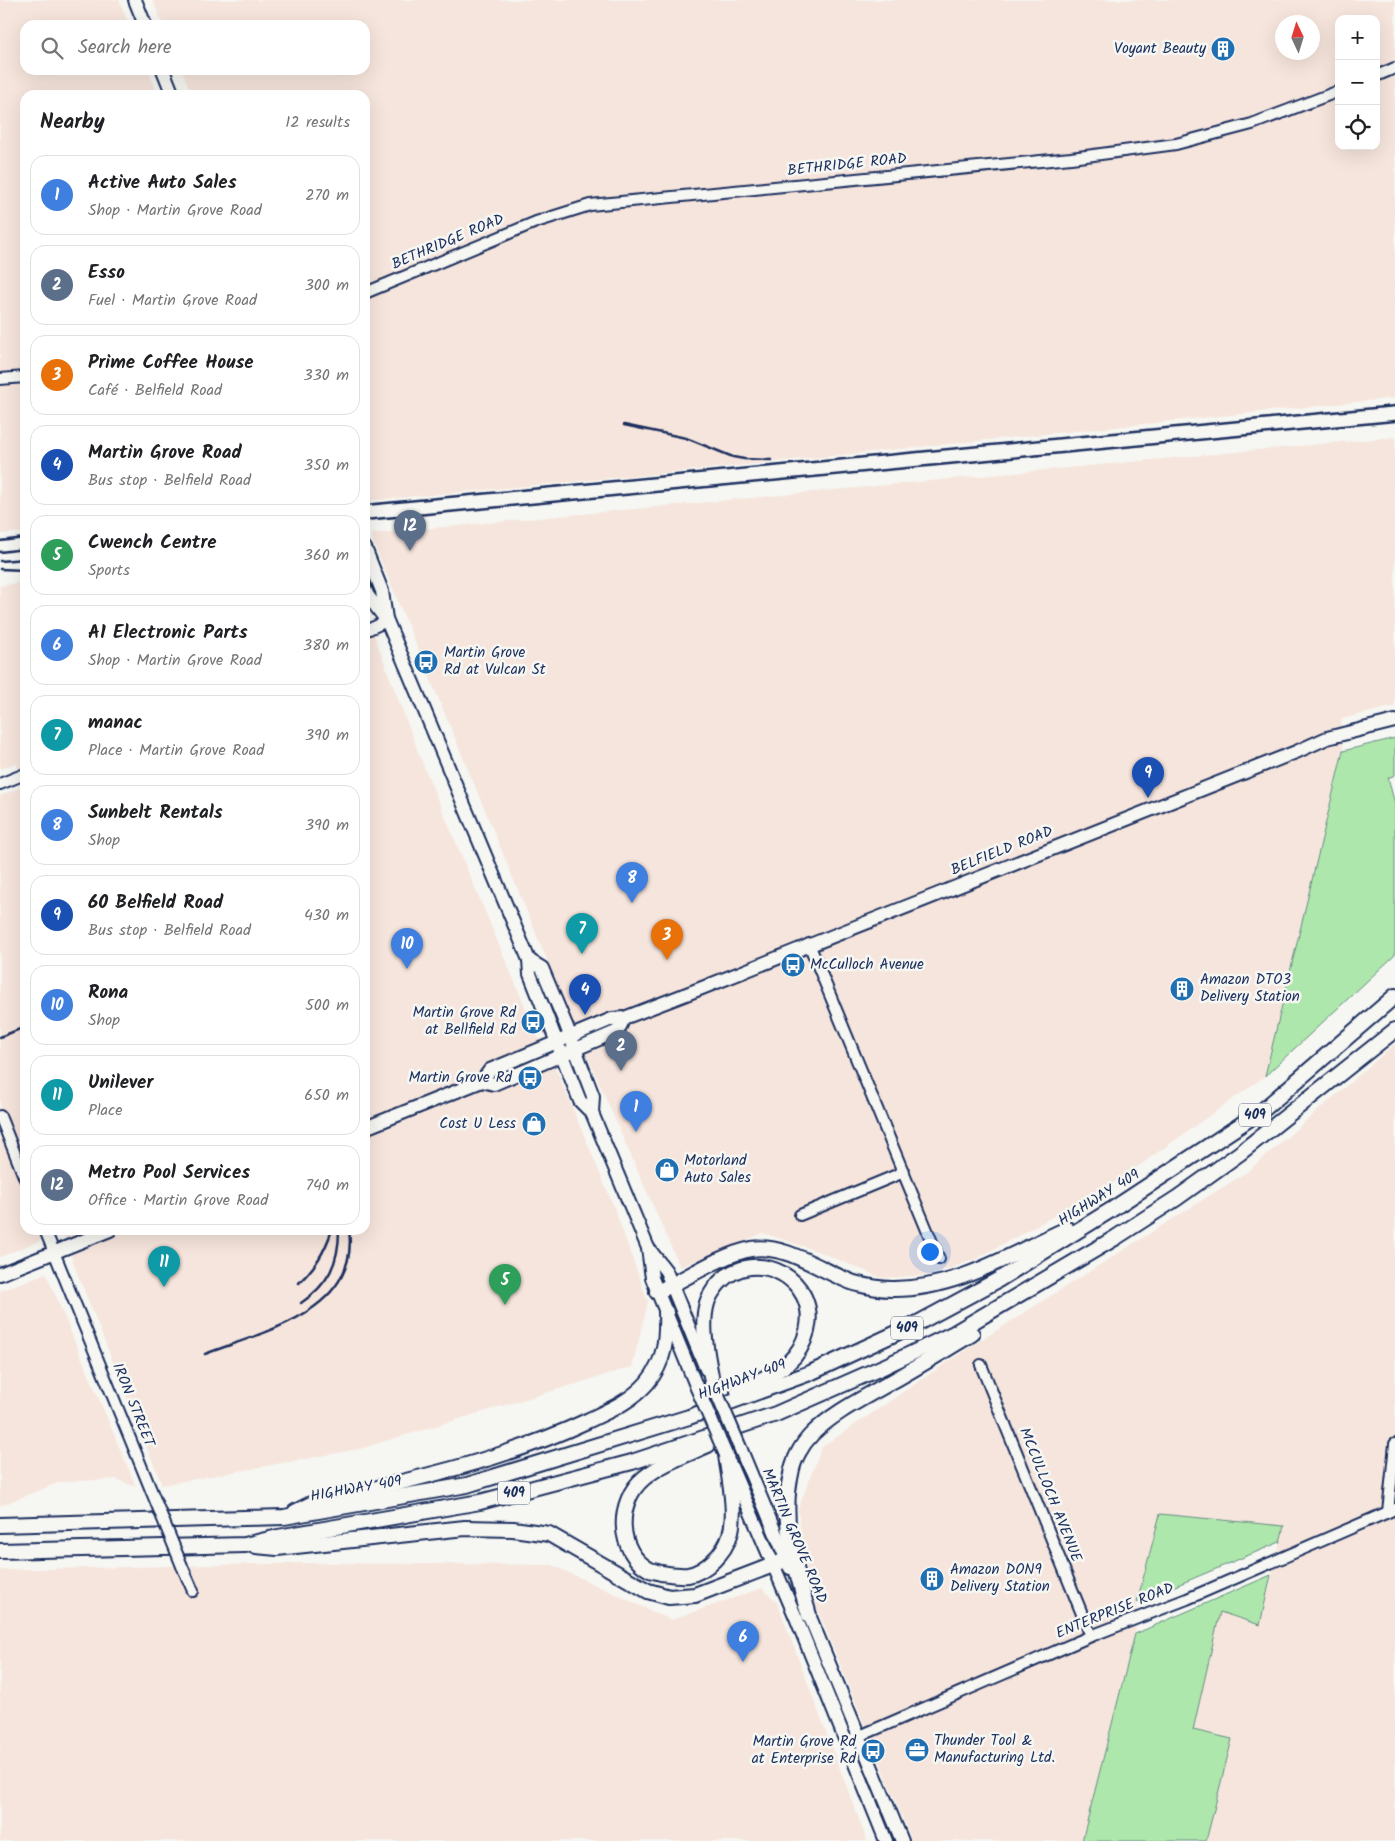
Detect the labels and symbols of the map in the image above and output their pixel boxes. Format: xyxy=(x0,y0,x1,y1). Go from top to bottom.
north arrow xyxy=(1275,15,1320,60)
building icon: Voyant Beauty xyxy=(1210,36,1236,62)
place label: Voyant Beauty xyxy=(1114,37,1207,61)
street label: BETHRIDGE ROAD xyxy=(786,147,908,183)
street label: BETHRIDGE ROAD xyxy=(388,207,508,277)
pin: 12 xyxy=(394,510,426,551)
place label: Martin Grove Rd at Vulcan St xyxy=(444,641,546,682)
bus stop icon: Martin Grove Rd at Vulcan St xyxy=(413,649,439,675)
pin: 9 xyxy=(1132,757,1164,798)
street label: BELFIELD ROAD xyxy=(947,819,1057,882)
pin: 8 xyxy=(616,862,648,903)
pin: 7 xyxy=(566,913,598,954)
pin: 3 xyxy=(651,919,683,960)
pin: 10 xyxy=(391,928,423,969)
bus stop icon: McCulloch Avenue xyxy=(780,952,806,978)
place label: McCulloch Avenue xyxy=(810,953,924,977)
place label: Amazon DTO3 Delivery Station xyxy=(1200,968,1300,1009)
pin: 4 xyxy=(569,974,601,1015)
building icon: Amazon DTO3 Delivery Station xyxy=(1169,976,1195,1002)
place label: Martin Grove Rd at Bellfield Rd xyxy=(413,1001,517,1042)
bus stop icon: Martin Grove Rd at Bellfield Rd xyxy=(520,1009,546,1035)
pin: 2 xyxy=(605,1030,637,1071)
bus stop icon: Martin Grove Rd xyxy=(517,1065,543,1091)
place label: Martin Grove Rd xyxy=(409,1066,513,1090)
pin: 1 xyxy=(620,1091,652,1132)
road number: 409 xyxy=(1239,1104,1271,1126)
shop icon: Cost U Less xyxy=(521,1111,547,1137)
place label: Cost U Less xyxy=(439,1112,517,1136)
place label: Motorland Auto Sales xyxy=(684,1149,751,1190)
shop icon: Motorland Auto Sales xyxy=(654,1157,680,1183)
street label: HIGHWAY 409 xyxy=(1053,1163,1145,1233)
your location xyxy=(917,1239,943,1265)
pin: 11 xyxy=(148,1246,180,1287)
pin: 5 xyxy=(489,1264,521,1305)
road number: 409 xyxy=(891,1316,923,1340)
street label: HIGHWAY 409 xyxy=(694,1353,790,1407)
street label: IRON STREET xyxy=(105,1359,162,1453)
street label: MCCULLOCH AVENUE xyxy=(1012,1424,1088,1567)
street label: MARTIN GROVE ROAD xyxy=(755,1464,834,1608)
street label: HIGHWAY 409 xyxy=(308,1469,404,1509)
road number: 409 xyxy=(498,1482,530,1505)
place label: Amazon DON9 Delivery Station xyxy=(950,1558,1050,1599)
building icon: Amazon DON9 Delivery Station xyxy=(919,1566,945,1592)
street label: ENTERPRISE ROAD xyxy=(1052,1576,1178,1646)
pin: 6 xyxy=(727,1621,759,1662)
place label: Thunder Tool & Manufacturing Ltd. xyxy=(934,1729,1055,1770)
place label: Martin Grove Rd at Enterprise Rd xyxy=(752,1730,857,1771)
office icon: Thunder Tool & Manufacturing Ltd. xyxy=(904,1737,930,1763)
bus stop icon: Martin Grove Rd at Enterprise Rd xyxy=(860,1738,886,1764)

